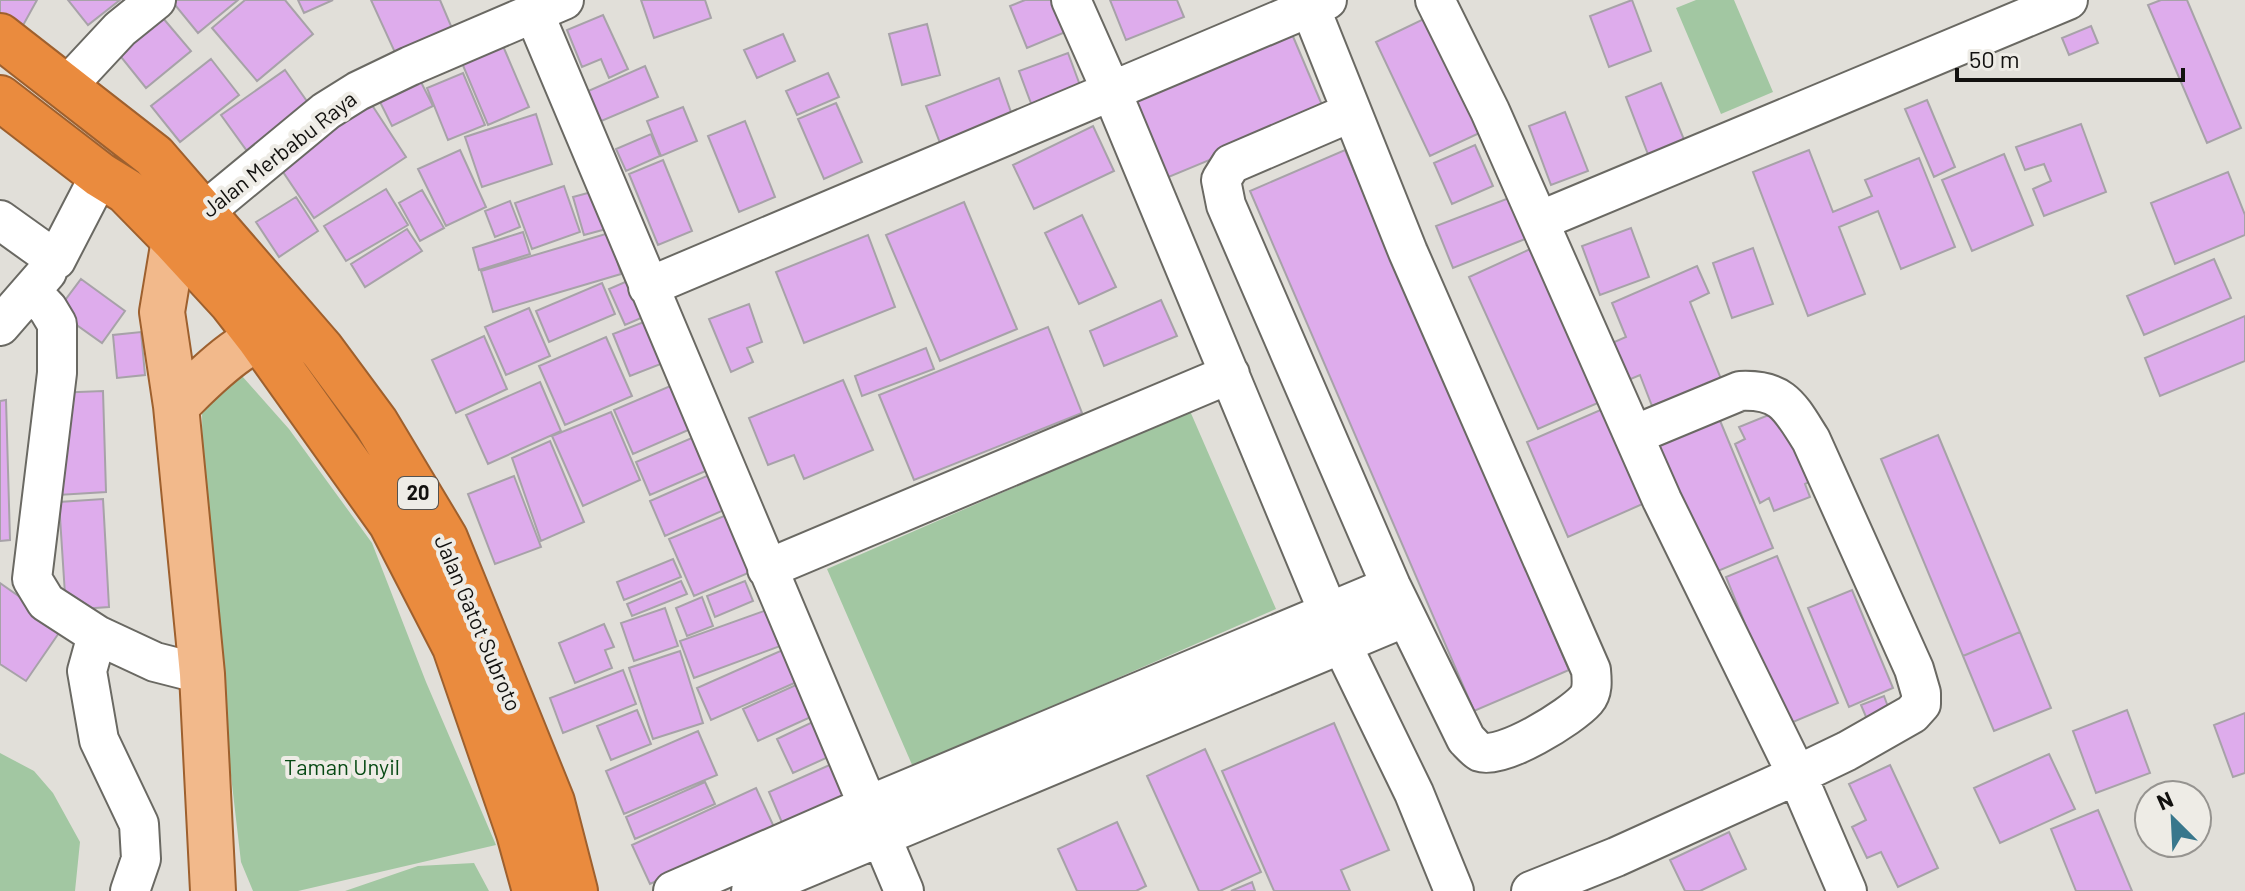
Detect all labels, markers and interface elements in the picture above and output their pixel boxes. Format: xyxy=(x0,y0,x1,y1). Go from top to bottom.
scale bar xyxy=(1957,32,2183,82)
text: 50 m xyxy=(1969,44,2020,73)
street label: Jalan Merbabu Raya xyxy=(196,85,361,222)
road number: 20 xyxy=(398,477,438,509)
street label: Jalan Gatot Subroto xyxy=(430,531,528,715)
park label: Taman Unyil xyxy=(284,753,400,779)
north arrow xyxy=(2133,779,2213,859)
text: N xyxy=(2152,785,2176,815)

